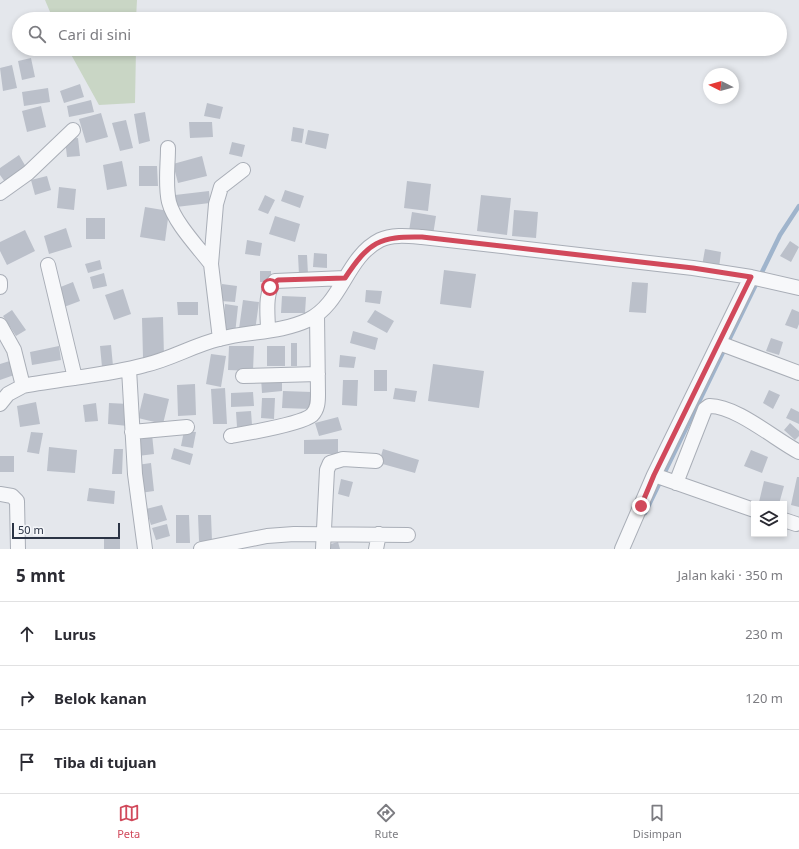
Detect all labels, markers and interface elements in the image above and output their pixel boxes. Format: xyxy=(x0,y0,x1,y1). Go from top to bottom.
search box xyxy=(12,12,787,56)
icon: search xyxy=(26,23,48,45)
text: Cari di sini xyxy=(58,24,131,44)
north arrow xyxy=(703,68,739,104)
route start xyxy=(261,278,279,296)
route end xyxy=(632,497,650,515)
map controls xyxy=(751,501,787,537)
button: layers xyxy=(751,501,787,537)
scale bar xyxy=(12,521,120,540)
text: 50 m xyxy=(18,522,44,537)
text: 5 mnt xyxy=(16,564,65,587)
text: Jalan kaki · 350 m xyxy=(677,566,783,584)
icon: ahead xyxy=(16,623,38,645)
text: Lurus xyxy=(54,624,96,644)
text: 230 m xyxy=(745,625,783,643)
icon: right xyxy=(16,687,38,709)
text: Belok kanan xyxy=(54,688,147,708)
text: 120 m xyxy=(745,689,783,707)
icon: arrive xyxy=(16,751,38,773)
text: Tiba di tujuan xyxy=(54,752,157,772)
tab: Peta xyxy=(117,802,140,841)
tab: Rute xyxy=(375,802,398,841)
tab: Disimpan xyxy=(633,802,682,841)

